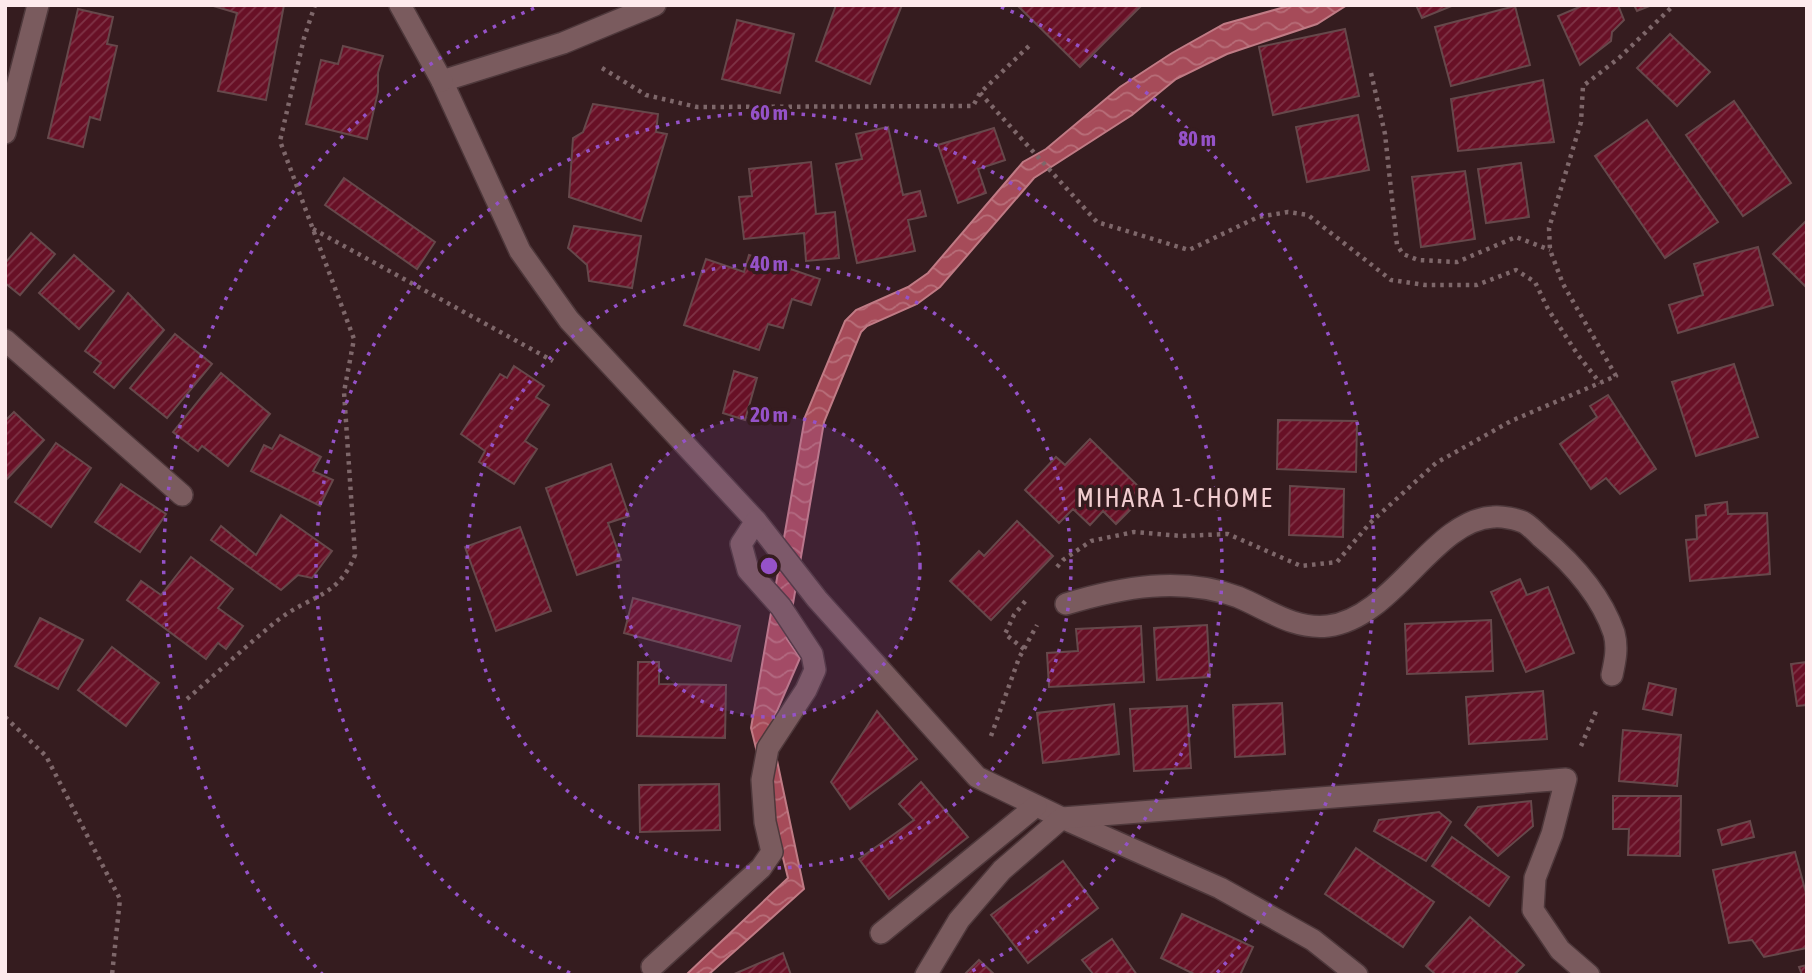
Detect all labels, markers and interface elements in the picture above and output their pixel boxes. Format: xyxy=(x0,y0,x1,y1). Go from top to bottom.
text: 60 m xyxy=(750,100,788,124)
text: 80 m xyxy=(1178,126,1216,150)
text: 40 m xyxy=(749,251,788,275)
text: 20 m xyxy=(750,402,788,426)
district label: MIHARA 1-CHOME xyxy=(1076,483,1274,513)
centre of rings xyxy=(757,554,781,578)

